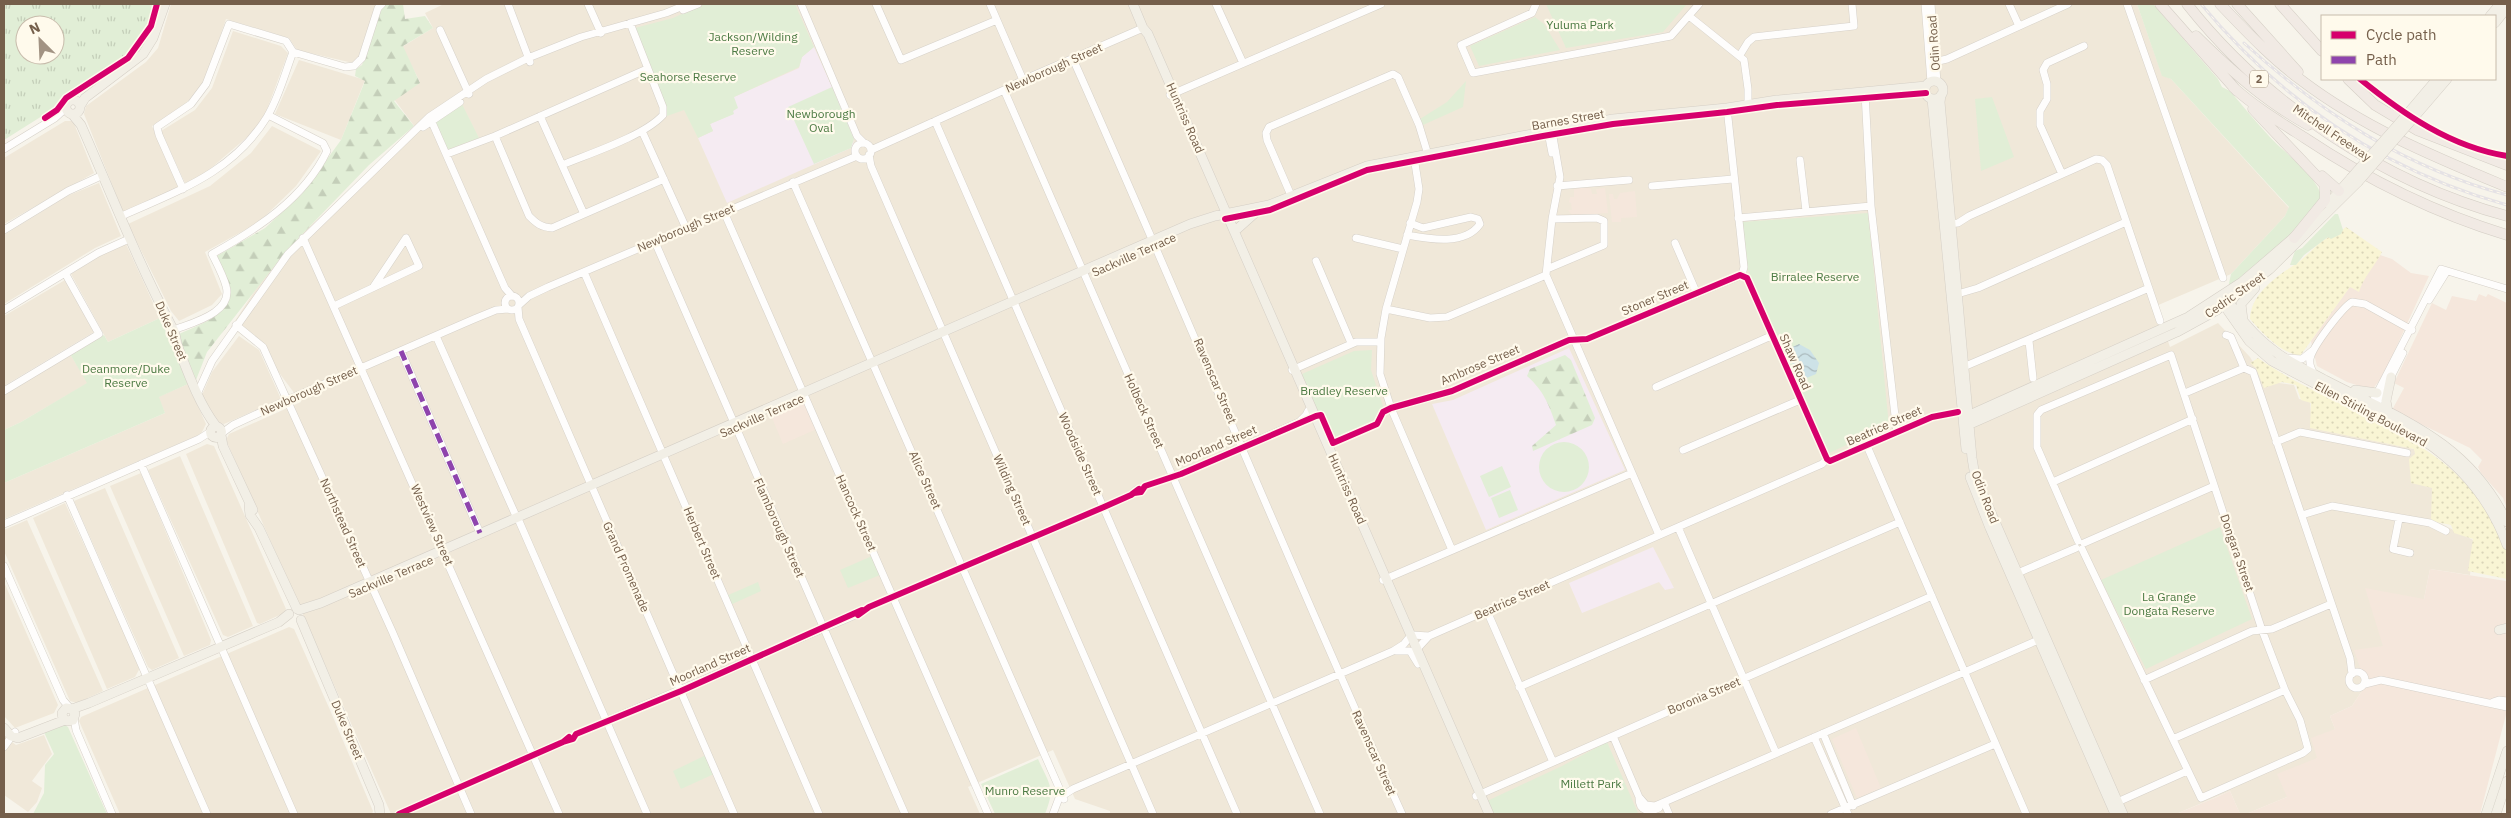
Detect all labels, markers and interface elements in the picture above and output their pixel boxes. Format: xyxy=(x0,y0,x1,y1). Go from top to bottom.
north arrow xyxy=(15,15,65,65)
street label: Odin Road xyxy=(1924,15,1943,71)
legend xyxy=(2321,15,2496,80)
park label: Yuluma Park xyxy=(1546,17,1614,32)
text: N xyxy=(26,18,43,38)
text: Cycle path xyxy=(2366,25,2437,44)
park label: Jackson/Wilding Reserve xyxy=(708,29,798,58)
street label: Newborough Street xyxy=(1003,39,1105,96)
text: Path xyxy=(2366,50,2397,69)
park label: Seahorse Reserve xyxy=(640,69,737,84)
road number: 2 xyxy=(2250,70,2268,88)
street label: Huntriss Road xyxy=(1163,80,1208,155)
street label: Mitchell Freeway xyxy=(2290,101,2374,164)
park label: Newborough Oval xyxy=(787,106,855,135)
street label: Barnes Street xyxy=(1530,106,1605,133)
street label: Newborough Street xyxy=(635,200,737,255)
street label: Sackville Terrace xyxy=(1089,229,1179,280)
street label: Cedric Street xyxy=(2202,268,2268,321)
park label: Birralee Reserve xyxy=(1771,269,1860,284)
street label: Stoner Street xyxy=(1619,277,1691,318)
street label: Duke Street xyxy=(152,299,191,363)
street label: Shaw Road xyxy=(1776,331,1814,392)
street label: Ravenscar Street xyxy=(1191,336,1240,426)
street label: Ambrose Street xyxy=(1438,341,1522,388)
park label: Deanmore/Duke Reserve xyxy=(82,361,170,390)
street label: Newborough Street xyxy=(258,362,360,419)
street label: Holbeck Street xyxy=(1121,371,1168,450)
street label: Ellen Stirling Boulevard xyxy=(2312,378,2430,450)
park label: Bradley Reserve xyxy=(1300,383,1388,398)
street label: Sackville Terrace xyxy=(717,390,807,441)
street label: Beatrice Street xyxy=(1844,402,1924,449)
street label: Woodside Street xyxy=(1055,410,1105,498)
street label: Moorland Street xyxy=(1173,422,1259,469)
street label: Alice Street xyxy=(906,448,945,511)
street label: Huntriss Road xyxy=(1325,451,1370,526)
street label: Wilding Street xyxy=(990,452,1035,527)
street label: Odin Road xyxy=(1968,468,2002,526)
street label: Hancock Street xyxy=(833,472,880,554)
street label: Northstead Street xyxy=(317,476,370,570)
street label: Flamborough Street xyxy=(751,476,808,580)
street label: Westview Street xyxy=(408,482,457,568)
street label: Herbert Street xyxy=(680,504,724,581)
street label: Dongara Street xyxy=(2217,512,2258,593)
street label: Grand Promenade xyxy=(600,519,653,615)
street label: Sackville Terrace xyxy=(346,552,436,601)
street label: Beatrice Street xyxy=(1472,576,1552,623)
park label: La Grange Dongata Reserve xyxy=(2123,589,2215,618)
street label: Moorland Street xyxy=(667,640,752,689)
street label: Boronia Street xyxy=(1665,673,1742,718)
street label: Duke Street xyxy=(328,698,367,762)
street label: Ravenscar Street xyxy=(1349,708,1400,798)
park label: Millett Park xyxy=(1560,776,1622,791)
park label: Munro Reserve xyxy=(985,783,1066,798)

